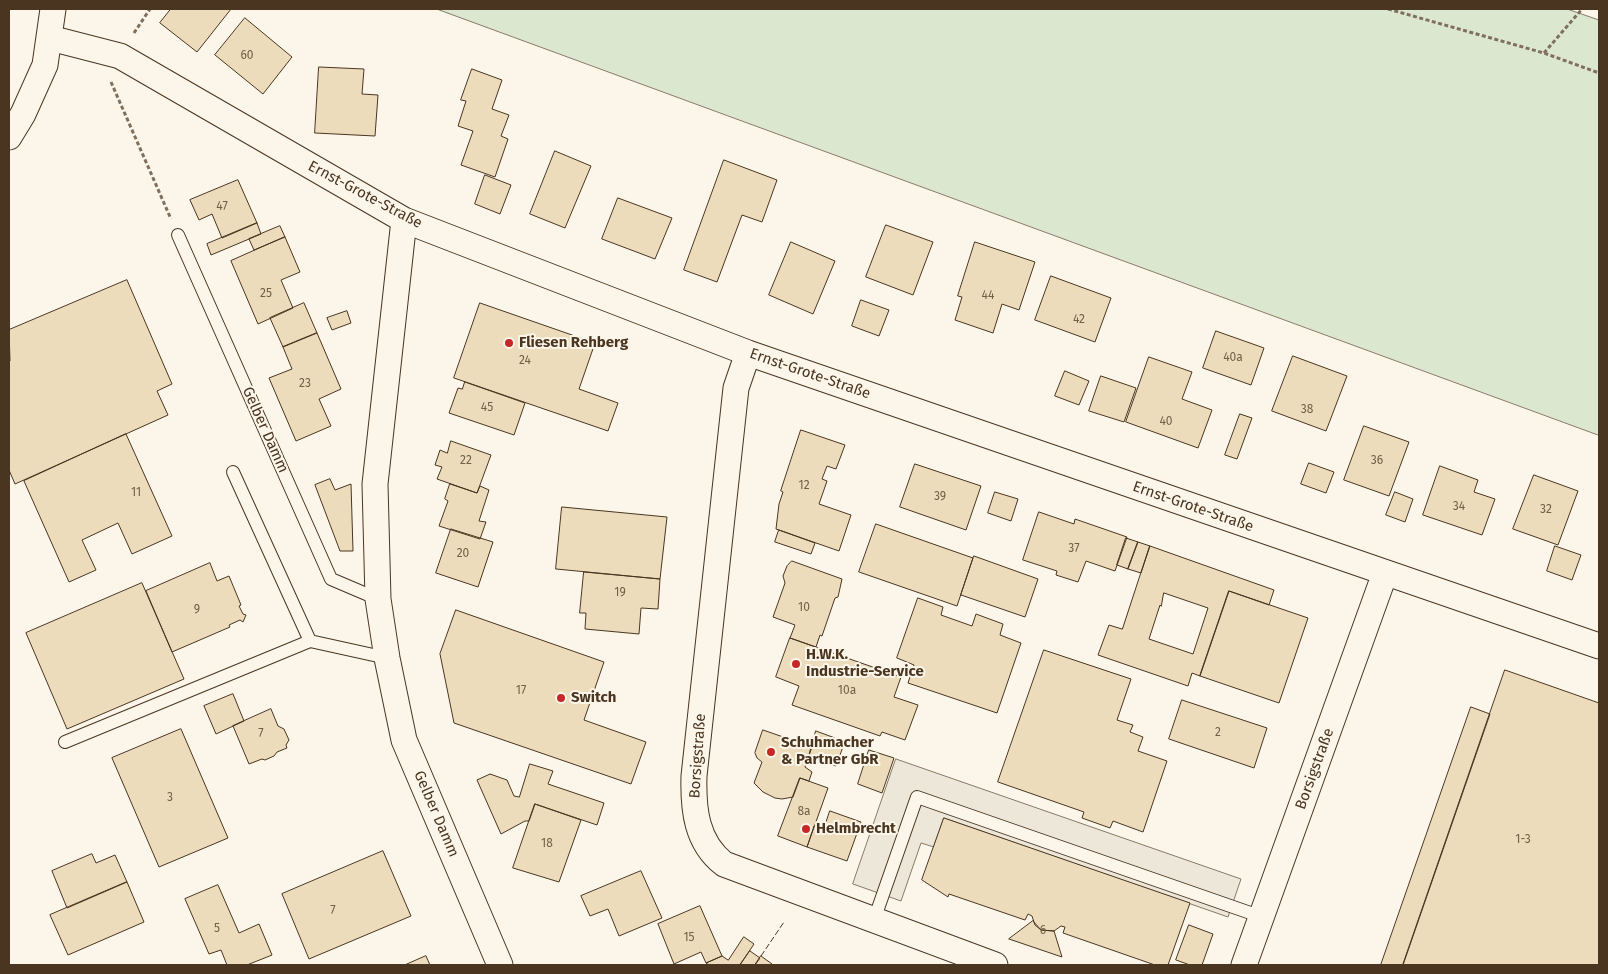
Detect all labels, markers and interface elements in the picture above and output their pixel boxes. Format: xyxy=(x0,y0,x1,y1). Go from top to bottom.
house number: 60 xyxy=(240,49,254,63)
street label: Ernst-Grote-Straße xyxy=(305,157,425,233)
house number: 47 xyxy=(216,200,228,214)
house number: 25 xyxy=(260,287,272,301)
house number: 44 xyxy=(982,289,994,303)
house number: 42 xyxy=(1073,313,1085,327)
place label: Fliesen Rehberg xyxy=(519,334,628,352)
marker: Fliesen Rehberg xyxy=(503,337,515,349)
street label: Ernst-Grote-Straße xyxy=(747,345,873,403)
house number: 40a xyxy=(1223,351,1243,365)
house number: 24 xyxy=(519,354,531,368)
house number: 23 xyxy=(299,377,311,391)
street label: Gelber Damm xyxy=(238,384,292,476)
house number: 45 xyxy=(481,401,493,415)
house number: 38 xyxy=(1301,403,1313,417)
house number: 40 xyxy=(1159,415,1173,429)
house number: 22 xyxy=(460,454,472,468)
house number: 36 xyxy=(1371,454,1383,468)
street label: Ernst-Grote-Straße xyxy=(1130,478,1256,536)
house number: 12 xyxy=(798,479,810,493)
house number: 11 xyxy=(131,486,141,500)
house number: 39 xyxy=(934,490,946,504)
house number: 34 xyxy=(1453,500,1465,514)
house number: 32 xyxy=(1540,503,1552,517)
house number: 37 xyxy=(1068,542,1080,556)
house number: 20 xyxy=(457,547,469,561)
house number: 19 xyxy=(614,586,626,600)
house number: 10 xyxy=(798,601,810,615)
house number: 9 xyxy=(194,603,200,617)
place label: H.W.K. Industrie-Service xyxy=(806,646,924,681)
marker: H.W.K. Industrie-Service xyxy=(790,658,802,670)
house number: 17 xyxy=(516,684,526,698)
house number: 10a xyxy=(838,684,856,698)
place label: Switch xyxy=(571,689,616,707)
marker: Switch xyxy=(555,692,567,704)
street label: Borsigstraße xyxy=(686,713,710,799)
house number: 2 xyxy=(1215,726,1221,740)
street label: Borsigstraße xyxy=(1292,726,1338,812)
house number: 7 xyxy=(258,727,264,741)
place label: Schuhmacher & Partner GbR xyxy=(781,734,879,769)
marker: Schuhmacher & Partner GbR xyxy=(765,746,777,758)
street label: Gelber Damm xyxy=(410,768,462,860)
house number: 3 xyxy=(167,791,173,805)
house number: 8a xyxy=(797,805,811,819)
place label: Helmbrecht xyxy=(816,820,896,838)
marker: Helmbrecht xyxy=(800,823,812,835)
house number: 1-3 xyxy=(1515,833,1531,847)
house number: 18 xyxy=(541,837,553,851)
house number: 7 xyxy=(330,904,336,918)
house number: 5 xyxy=(214,922,220,936)
house number: 6 xyxy=(1040,924,1046,938)
house number: 15 xyxy=(683,931,695,945)

